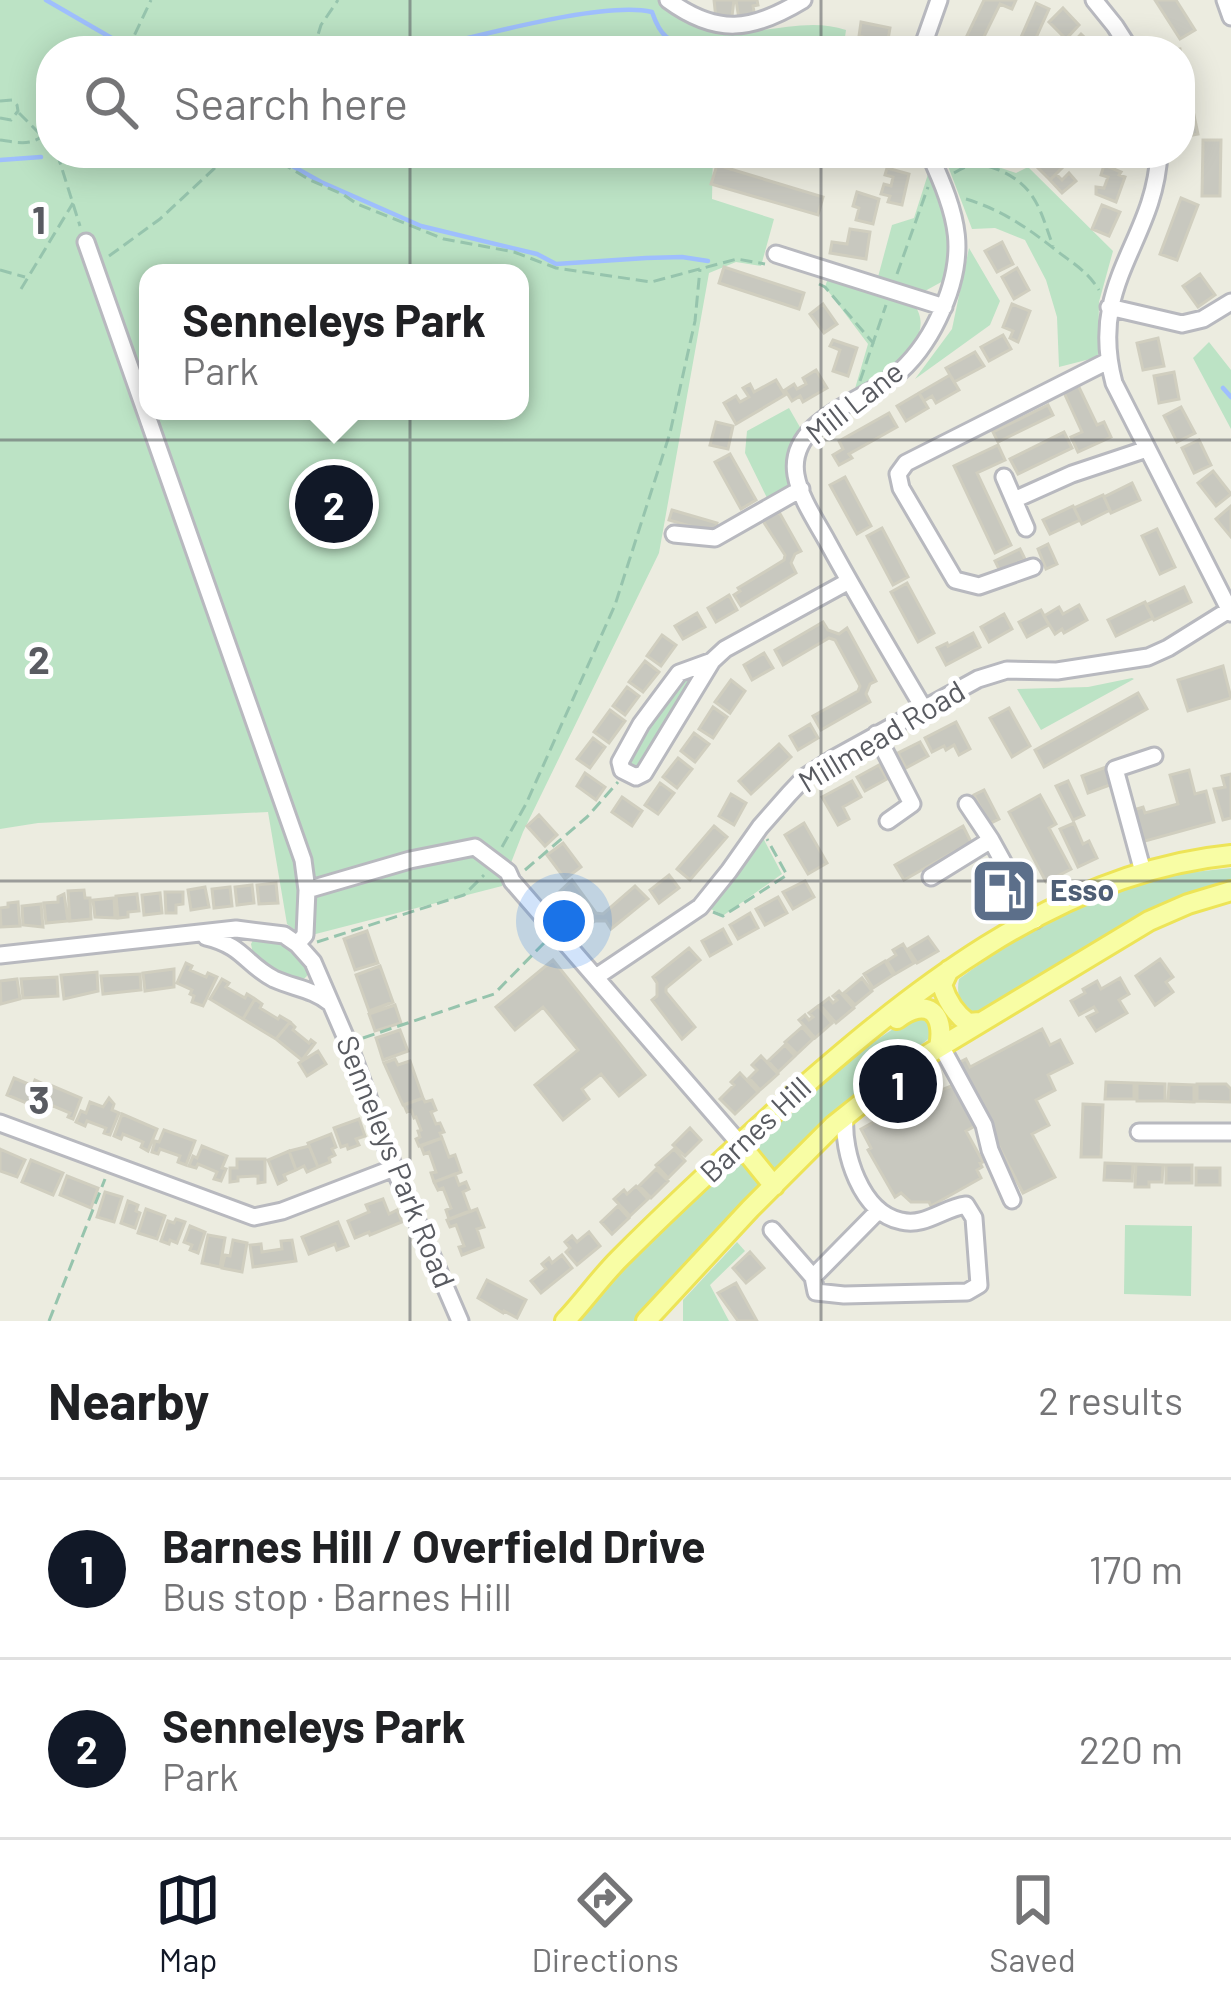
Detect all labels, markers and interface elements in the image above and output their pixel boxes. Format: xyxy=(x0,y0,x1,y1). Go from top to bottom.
search box xyxy=(36,36,1195,168)
icon: search xyxy=(78,69,144,135)
text: Search here xyxy=(174,75,408,129)
text: 1 xyxy=(32,195,46,242)
popup xyxy=(139,264,529,420)
text: Senneleys Park xyxy=(182,292,486,346)
text: Park xyxy=(182,346,259,393)
street label: Mill Lane xyxy=(798,352,909,450)
pin: 2 xyxy=(295,459,373,549)
text: 2 xyxy=(28,635,50,682)
street label: Millmead Road xyxy=(791,672,971,799)
fuel station icon: Esso xyxy=(969,856,1039,926)
place label: Esso xyxy=(1050,871,1114,907)
your location xyxy=(534,891,594,951)
street label: Senneleys Park Road xyxy=(330,1030,464,1293)
pin: 1 xyxy=(859,1039,937,1129)
street label: Barnes Hill xyxy=(692,1068,817,1189)
text: 3 xyxy=(28,1075,50,1122)
text: Nearby xyxy=(48,1369,209,1430)
text: 2 results xyxy=(1038,1376,1183,1423)
text: Barnes Hill / Overfield Drive xyxy=(162,1518,706,1572)
text: 1 xyxy=(80,1545,94,1592)
text: 170 m xyxy=(1089,1545,1183,1592)
text: Bus stop · Barnes Hill xyxy=(162,1572,512,1619)
text: Senneleys Park xyxy=(162,1698,465,1752)
text: 2 xyxy=(76,1725,98,1772)
text: 220 m xyxy=(1079,1725,1183,1772)
text: Park xyxy=(162,1752,239,1799)
tab: Map xyxy=(155,1867,221,1979)
tab: Directions xyxy=(531,1867,679,1979)
tab: Saved xyxy=(989,1867,1076,1979)

